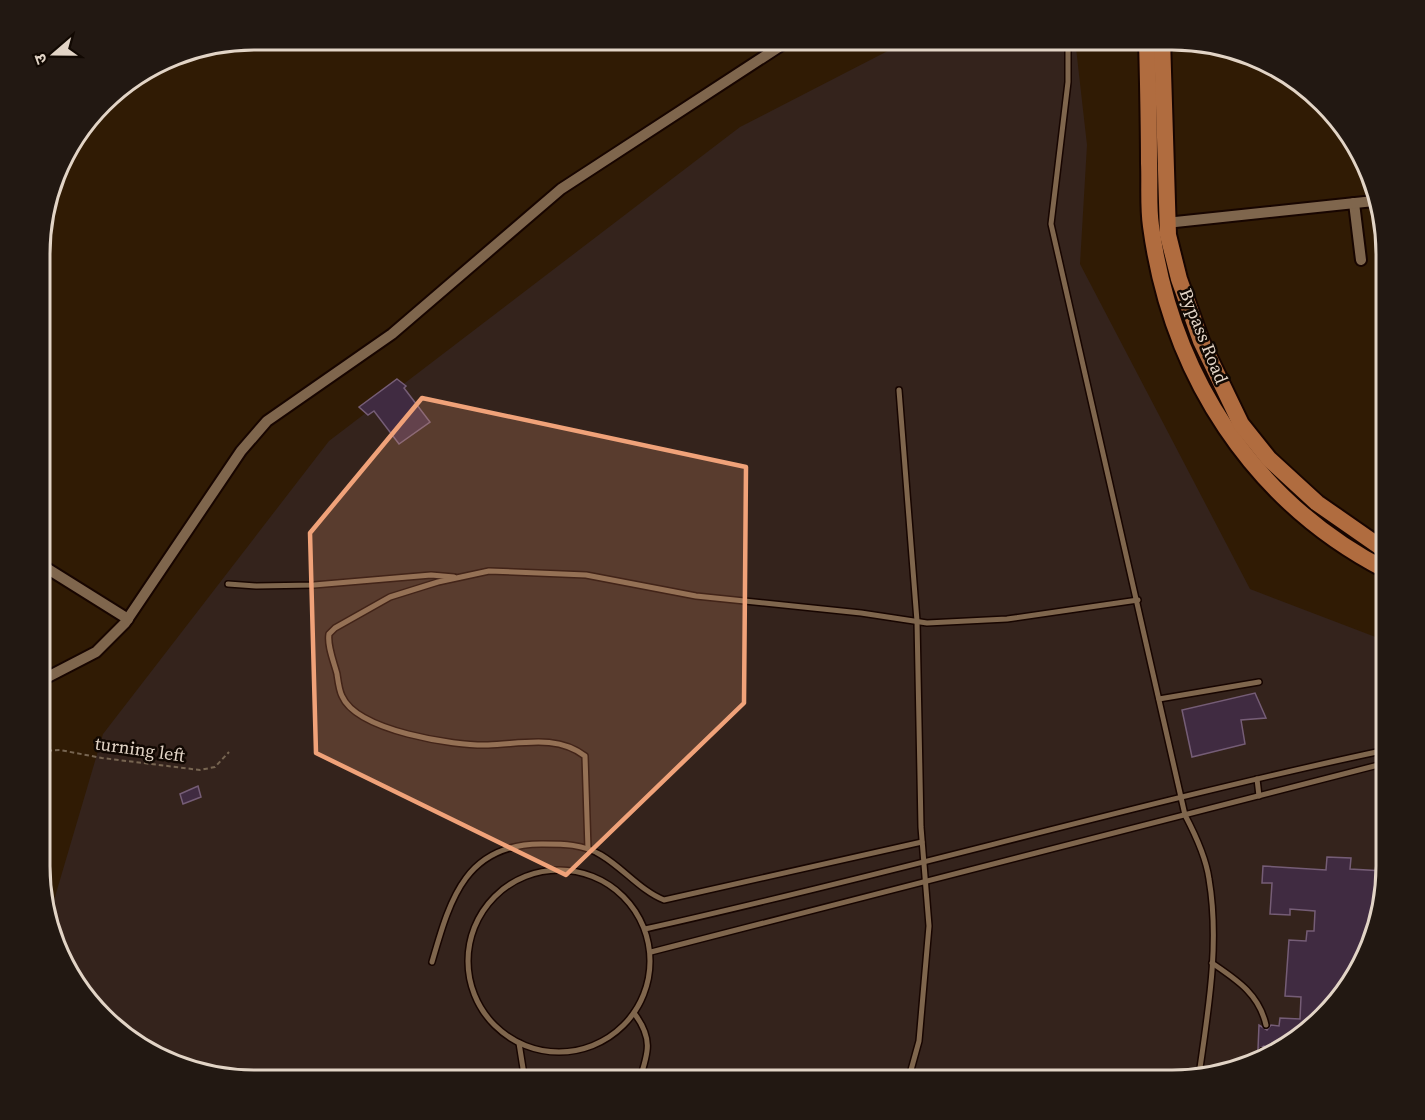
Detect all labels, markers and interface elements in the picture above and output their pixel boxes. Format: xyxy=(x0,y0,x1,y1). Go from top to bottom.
north arrow xyxy=(24,24,84,84)
text: उ xyxy=(28,50,52,67)
street label: Bypass Road xyxy=(1174,285,1234,387)
street label: turning left xyxy=(93,730,187,768)

